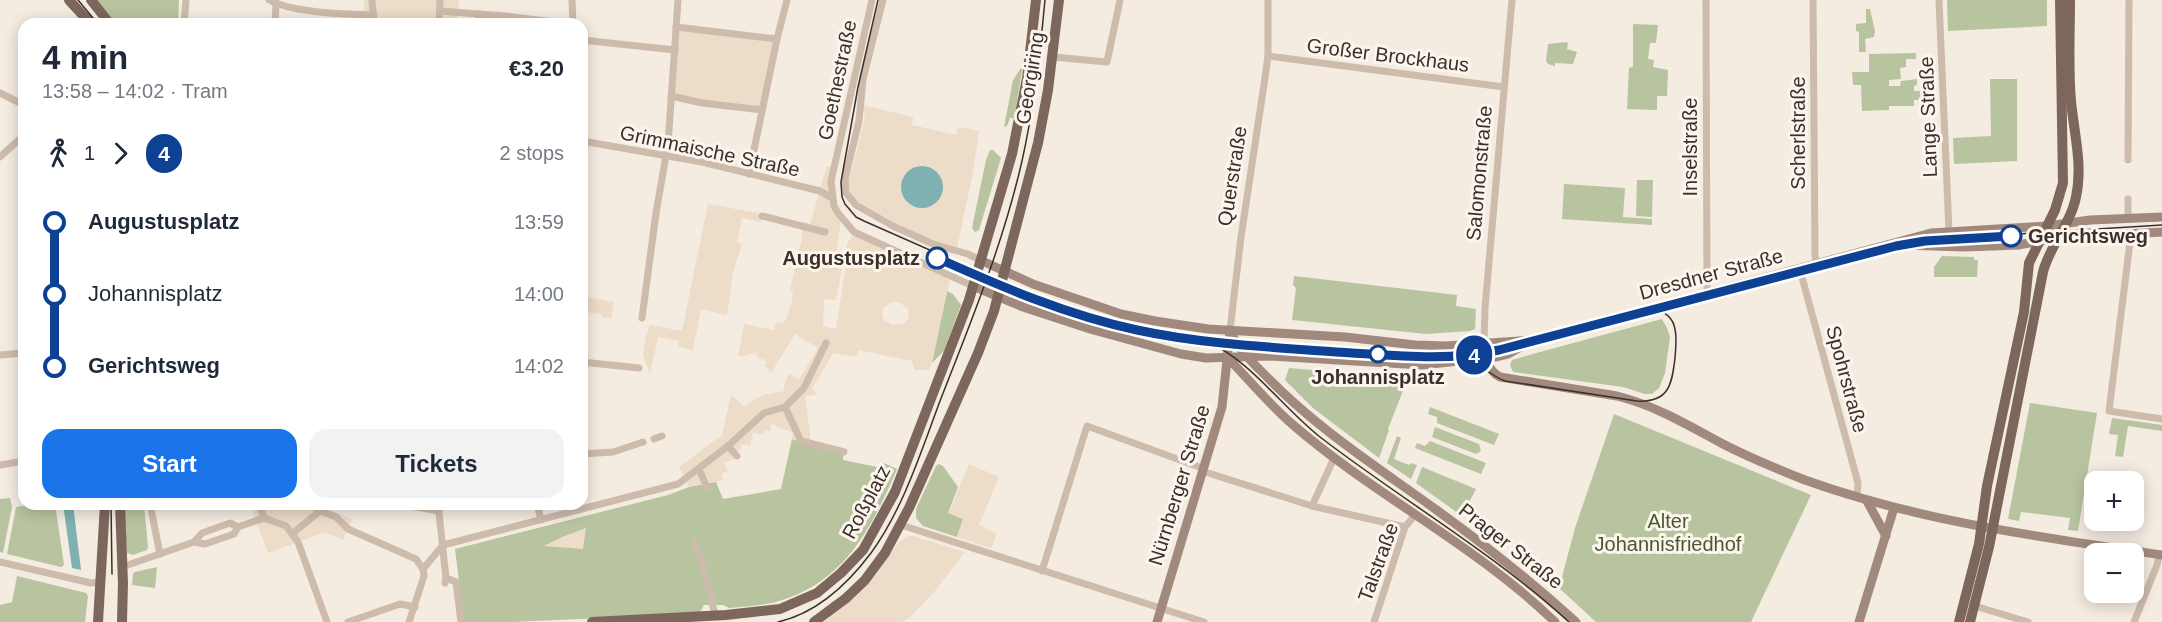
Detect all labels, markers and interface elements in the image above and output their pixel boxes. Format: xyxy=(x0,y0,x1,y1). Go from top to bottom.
street label: Goethestraße xyxy=(814,18,860,142)
street label: Georgiring xyxy=(1012,30,1048,126)
street label: Großer Brockhaus xyxy=(1306,34,1470,76)
text: 4 min xyxy=(42,39,128,76)
text: €3.20 xyxy=(509,56,564,81)
street label: Lange Straße xyxy=(1915,56,1941,178)
street label: Scherlstraße xyxy=(1787,76,1809,190)
text: 13:58 – 14:02 · Tram xyxy=(42,80,228,102)
street label: Inselstraße xyxy=(1679,98,1701,196)
street label: Salomonstraße xyxy=(1462,104,1496,242)
street label: Grimmaische Straße xyxy=(618,121,802,181)
street label: Querstraße xyxy=(1213,124,1251,228)
icon: walk xyxy=(42,137,75,170)
icon: forward xyxy=(104,137,137,170)
text: 1 xyxy=(84,142,95,164)
text: 4 xyxy=(158,142,170,165)
text: 2 stops xyxy=(500,142,564,164)
text: Augustusplatz xyxy=(88,209,240,234)
text: 13:59 xyxy=(514,211,564,233)
marker: Gerichtsweg xyxy=(2000,225,2022,247)
place label: Gerichtsweg xyxy=(2028,225,2148,247)
street label: Dresdner Straße xyxy=(1637,244,1785,304)
place label: Augustusplatz xyxy=(782,247,920,269)
marker: Augustusplatz xyxy=(926,247,948,269)
text: Johannisplatz xyxy=(88,281,223,306)
text: 14:00 xyxy=(514,283,564,305)
street label: Spohrstraße xyxy=(1822,323,1872,435)
line badge: 4 xyxy=(1454,336,1494,374)
text: 4 xyxy=(1468,344,1480,367)
marker: Johannisplatz xyxy=(1369,345,1387,363)
text: Gerichtsweg xyxy=(88,353,220,378)
text: 14:02 xyxy=(514,355,564,377)
place label: Johannisplatz xyxy=(1311,366,1445,388)
street label: Nürnberger Straße xyxy=(1144,402,1214,568)
button: Start xyxy=(42,429,297,498)
button: Tickets xyxy=(309,429,564,498)
street label: Roßplatz xyxy=(838,462,894,542)
map controls xyxy=(2084,471,2144,603)
button: + xyxy=(2084,471,2144,531)
street label: Prager Straße xyxy=(1455,499,1567,593)
park label: Alter Johannisfriedhof xyxy=(1595,510,1742,555)
street label: Talstraße xyxy=(1354,520,1402,604)
button: − xyxy=(2084,543,2144,603)

